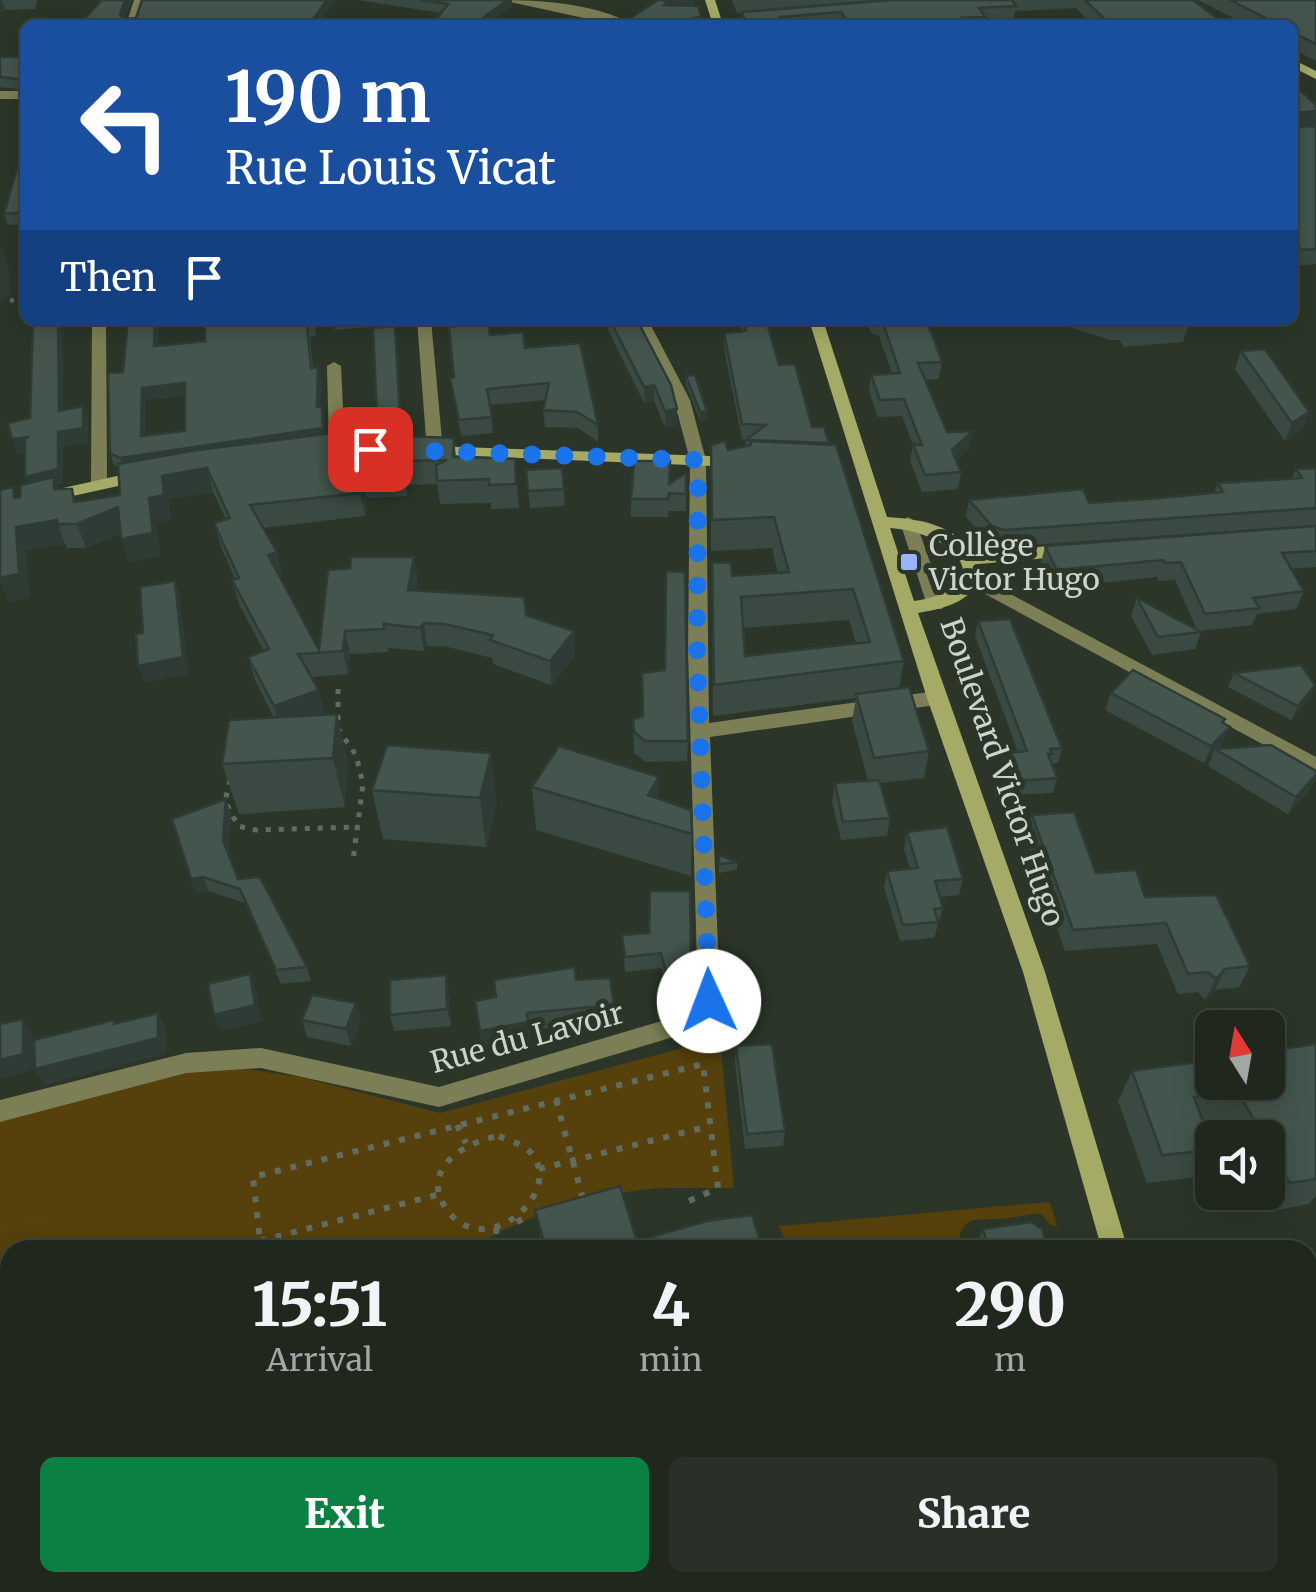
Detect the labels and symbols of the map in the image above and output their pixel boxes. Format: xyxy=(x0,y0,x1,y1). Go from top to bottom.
pin xyxy=(328,407,413,492)
place label: Collège Victor Hugo xyxy=(928,526,1100,598)
marker: Collège Victor Hugo xyxy=(898,551,920,573)
street label: Boulevard Victor Hugo xyxy=(932,613,1074,931)
position arrow xyxy=(657,949,761,1053)
street label: Rue du Lavoir xyxy=(426,993,628,1081)
north arrow xyxy=(1195,1010,1285,1100)

